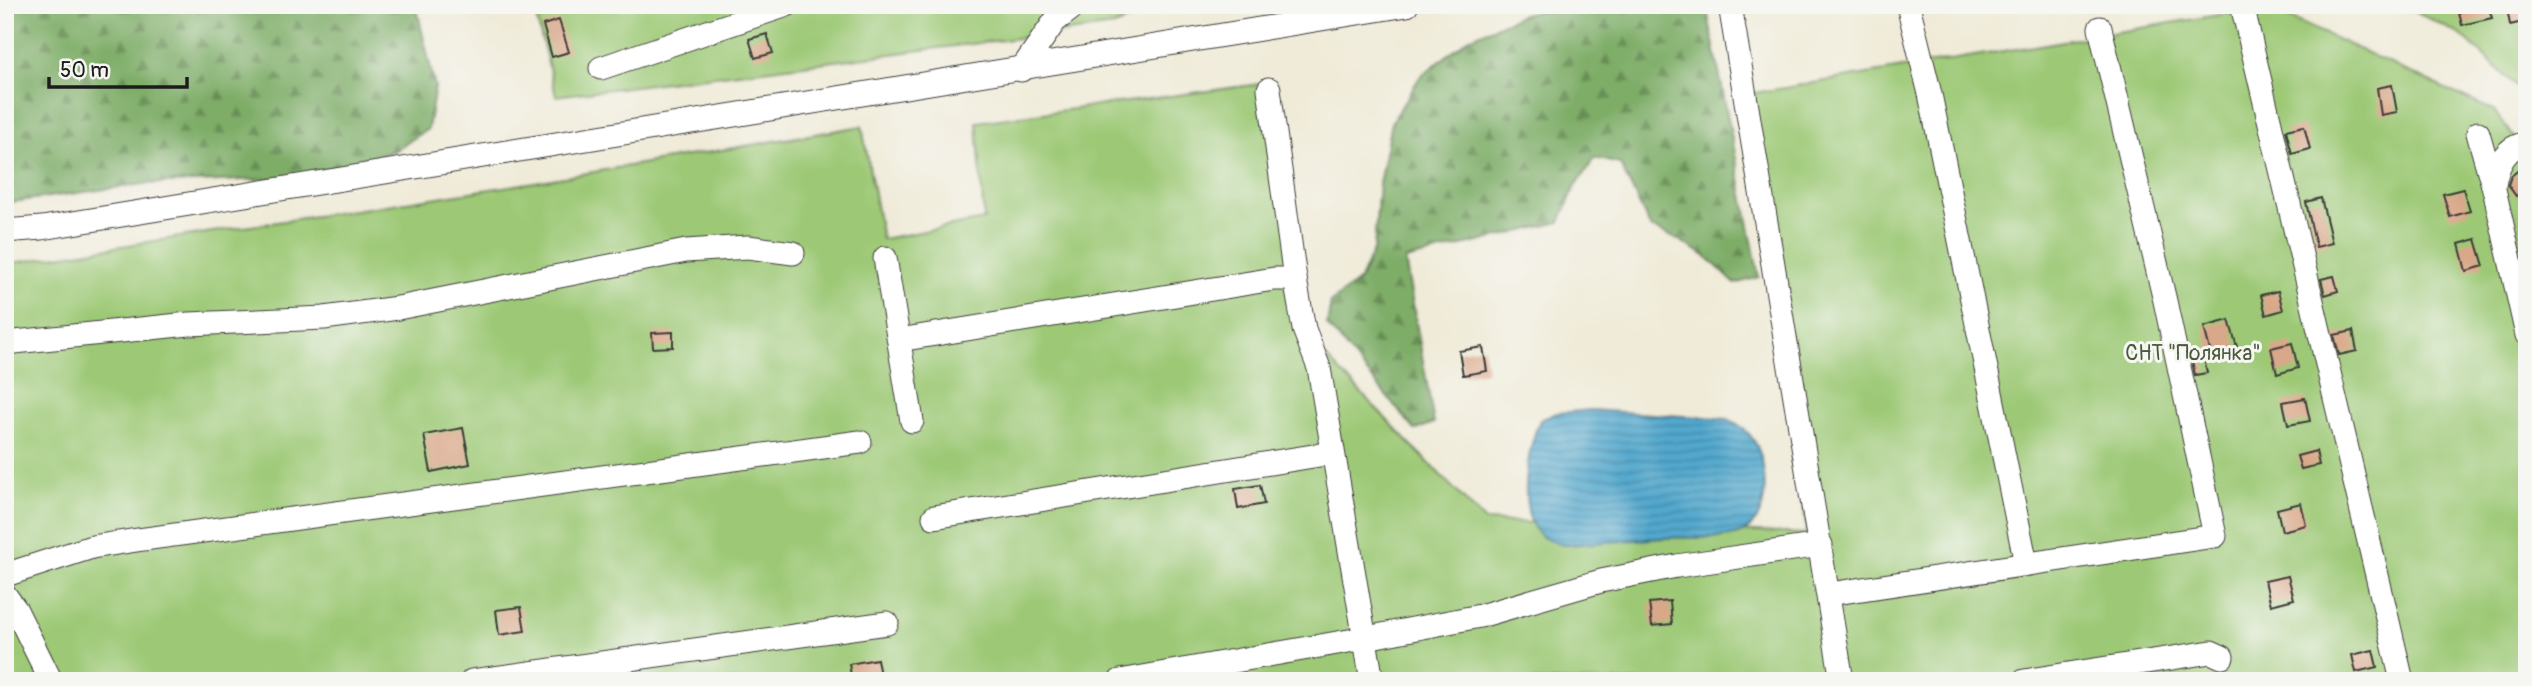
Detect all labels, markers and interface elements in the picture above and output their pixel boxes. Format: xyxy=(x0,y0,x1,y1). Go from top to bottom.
scale bar xyxy=(49,46,187,90)
text: 50 m xyxy=(60,57,109,84)
park label: СНТ "Полянка" xyxy=(2125,340,2261,367)

